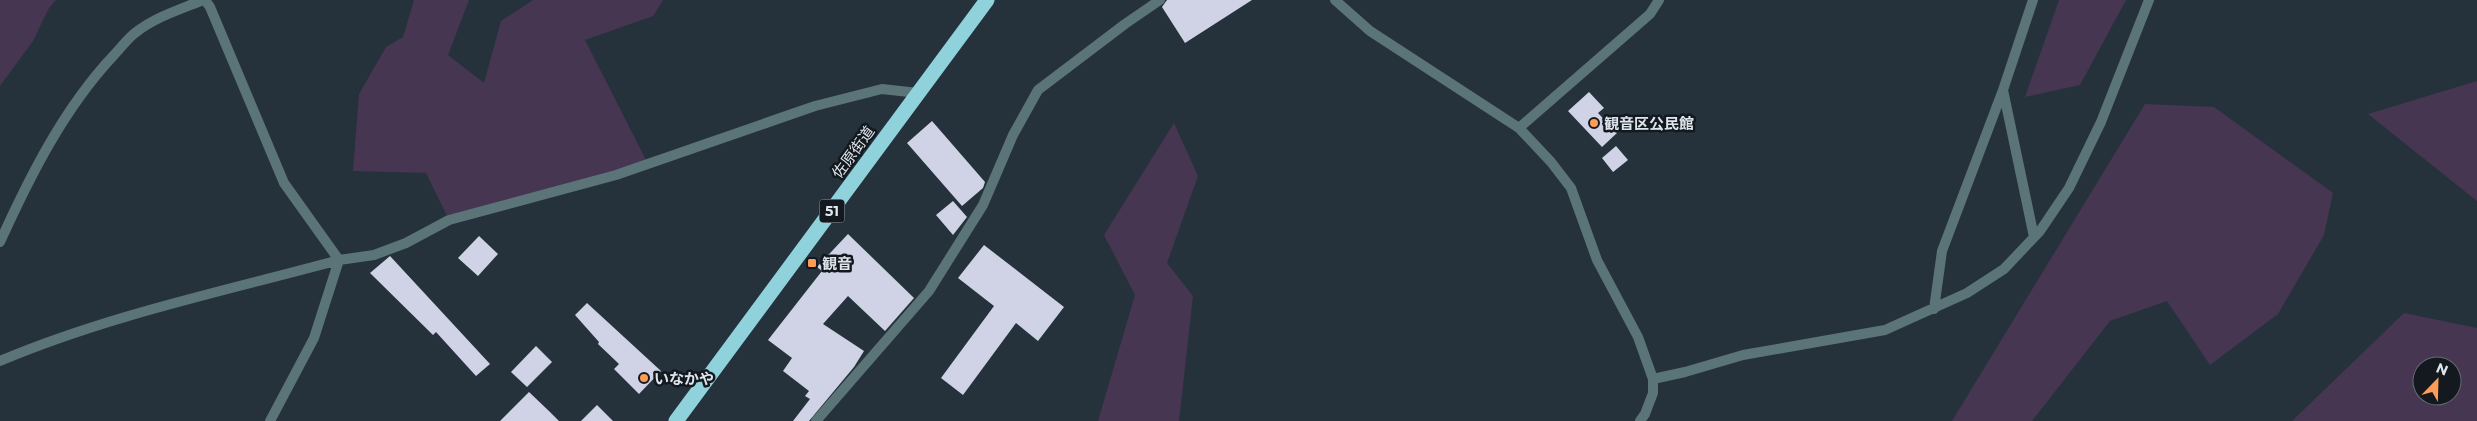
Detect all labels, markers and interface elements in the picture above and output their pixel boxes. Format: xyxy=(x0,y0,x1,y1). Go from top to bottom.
place label: 観音区公民館 xyxy=(1604,114,1694,133)
marker: 観音区公民館 xyxy=(1588,117,1600,129)
street label: 佐原街道 xyxy=(828,122,878,182)
road number: 51 xyxy=(820,200,844,222)
place label: 観音 xyxy=(822,254,852,273)
marker: 観音 xyxy=(806,257,818,269)
north arrow xyxy=(2412,356,2462,406)
text: N xyxy=(2433,359,2451,380)
place label: いなかや xyxy=(654,369,714,388)
marker: いなかや xyxy=(638,372,650,384)

